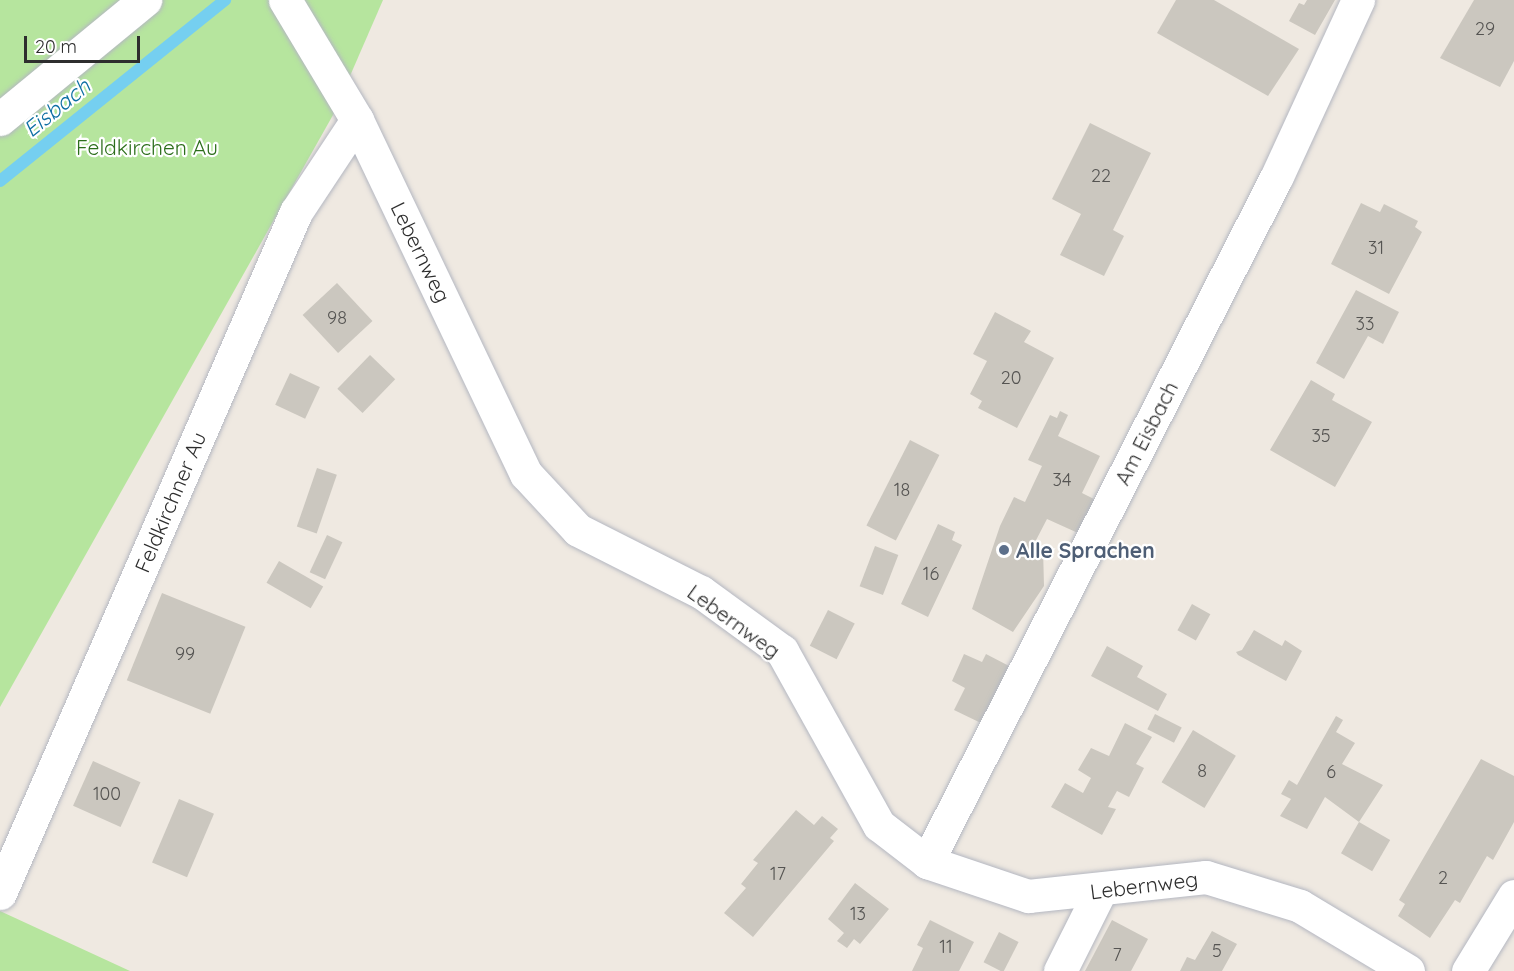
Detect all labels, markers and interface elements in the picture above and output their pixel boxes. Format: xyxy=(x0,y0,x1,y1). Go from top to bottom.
house number: 29 xyxy=(1475,18,1495,40)
scale bar xyxy=(27,24,142,62)
text: 20 m xyxy=(35,35,77,58)
water label: Eisbach xyxy=(18,73,96,143)
park label: Feldkirchen Au xyxy=(76,134,218,160)
house number: 22 xyxy=(1091,165,1111,187)
street label: Lebernweg xyxy=(386,198,456,306)
house number: 31 xyxy=(1368,237,1384,259)
house number: 98 xyxy=(327,307,347,329)
house number: 33 xyxy=(1356,313,1374,335)
house number: 20 xyxy=(1001,367,1021,389)
street label: Am Eisbach xyxy=(1109,377,1183,489)
house number: 35 xyxy=(1311,425,1331,447)
street label: Feldkirchner Au xyxy=(129,428,211,576)
house number: 34 xyxy=(1053,469,1071,491)
house number: 18 xyxy=(894,479,910,501)
place label: Alle Sprachen xyxy=(1016,537,1155,563)
marker: Alle Sprachen xyxy=(997,543,1011,557)
house number: 16 xyxy=(923,563,939,585)
street label: Lebernweg xyxy=(683,579,785,663)
house number: 99 xyxy=(175,643,195,665)
house number: 8 xyxy=(1197,760,1207,782)
house number: 6 xyxy=(1326,761,1336,783)
house number: 100 xyxy=(93,783,121,805)
house number: 17 xyxy=(770,863,786,885)
street label: Lebernweg xyxy=(1089,866,1199,904)
house number: 2 xyxy=(1438,867,1448,889)
house number: 13 xyxy=(850,903,866,925)
house number: 11 xyxy=(939,936,953,958)
house number: 5 xyxy=(1212,940,1222,962)
house number: 7 xyxy=(1112,944,1122,966)

